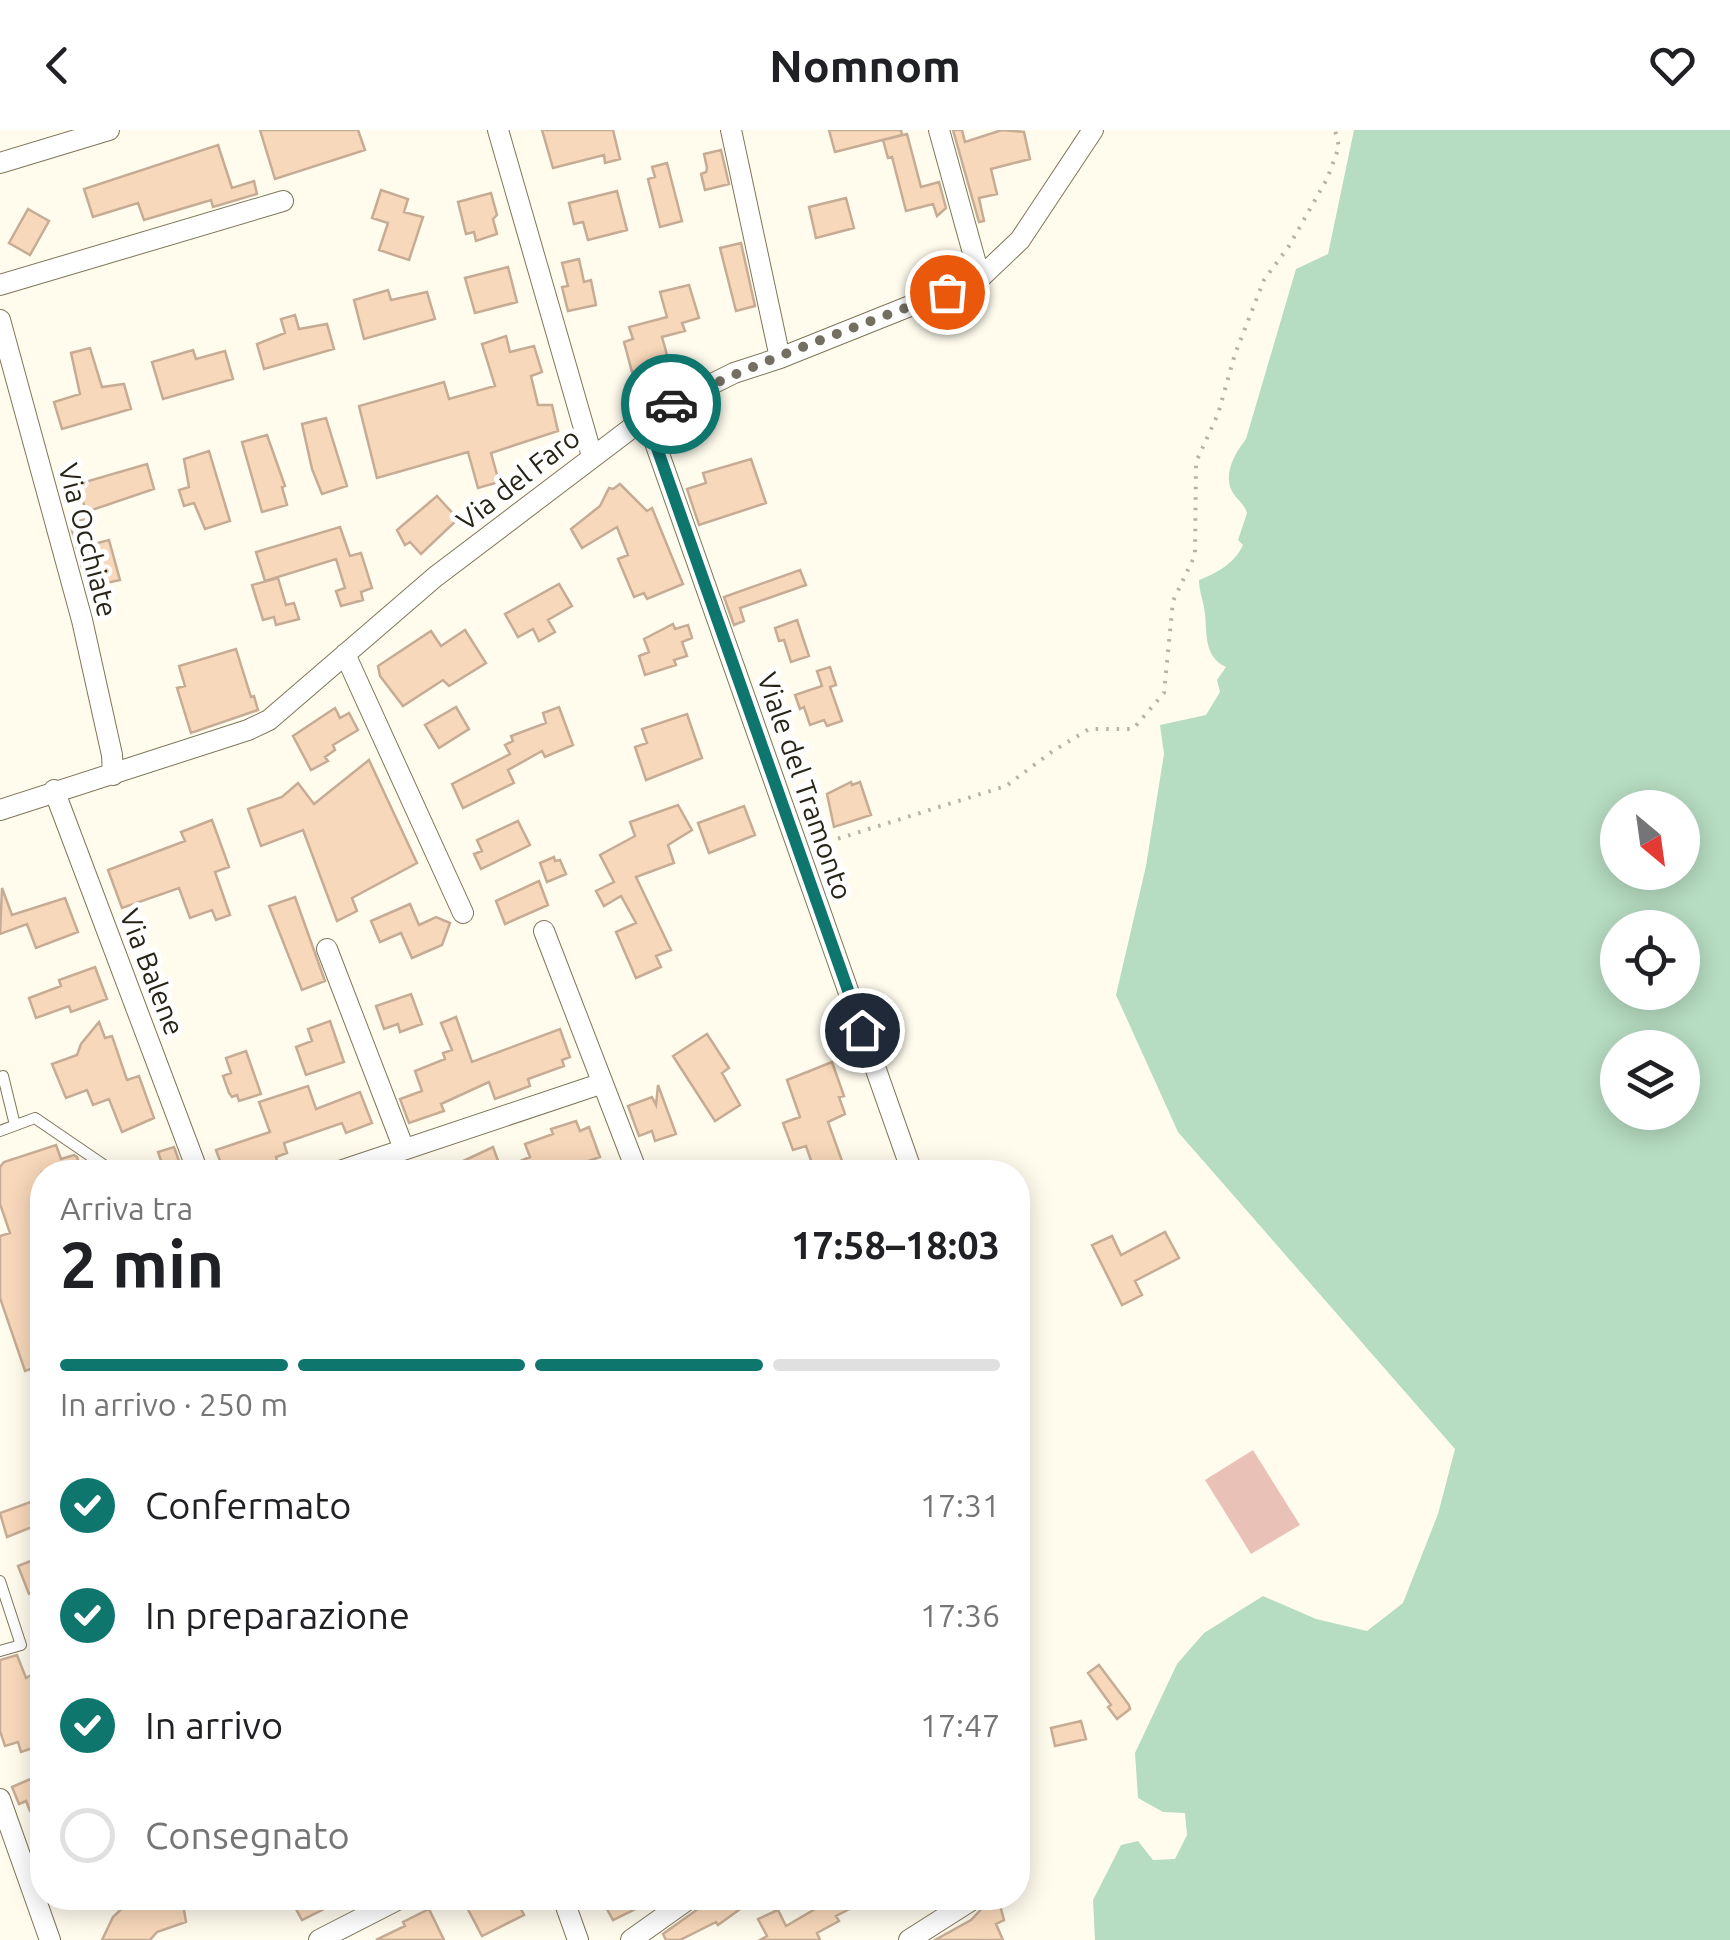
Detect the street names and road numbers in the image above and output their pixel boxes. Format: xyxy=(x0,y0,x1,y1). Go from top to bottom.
street label: Via del Faro xyxy=(450,421,585,536)
street label: Via Occhiate xyxy=(53,460,124,620)
street label: Viale del Tramonto xyxy=(752,668,859,903)
street label: Via Balene xyxy=(114,904,191,1039)

